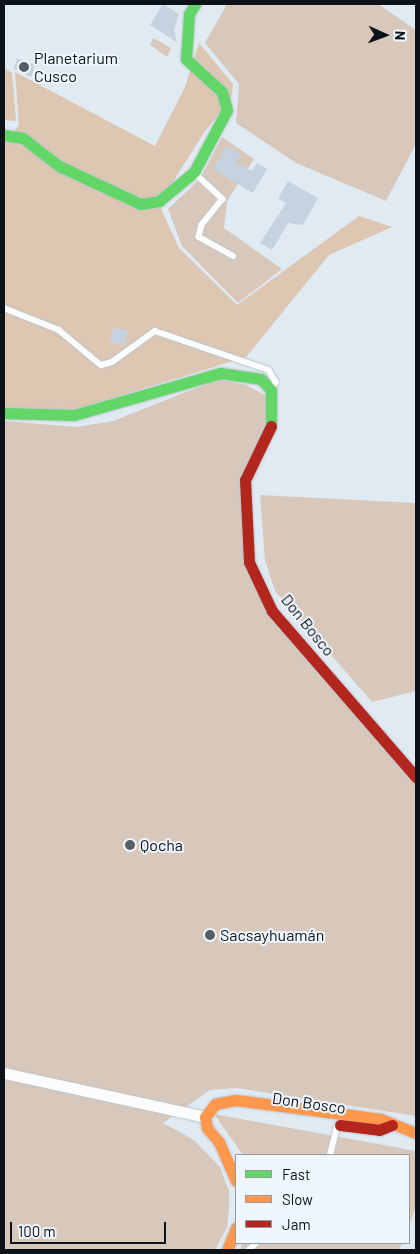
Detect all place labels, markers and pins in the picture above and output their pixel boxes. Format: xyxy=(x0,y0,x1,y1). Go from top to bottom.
place label: Planetarium Cusco xyxy=(34,48,118,86)
marker: Planetarium Cusco xyxy=(18,61,30,73)
place label: Qocha xyxy=(140,835,183,855)
marker: Qocha xyxy=(124,839,136,851)
place label: Sacsayhuamán xyxy=(220,925,324,945)
marker: Sacsayhuamán xyxy=(204,929,216,941)

